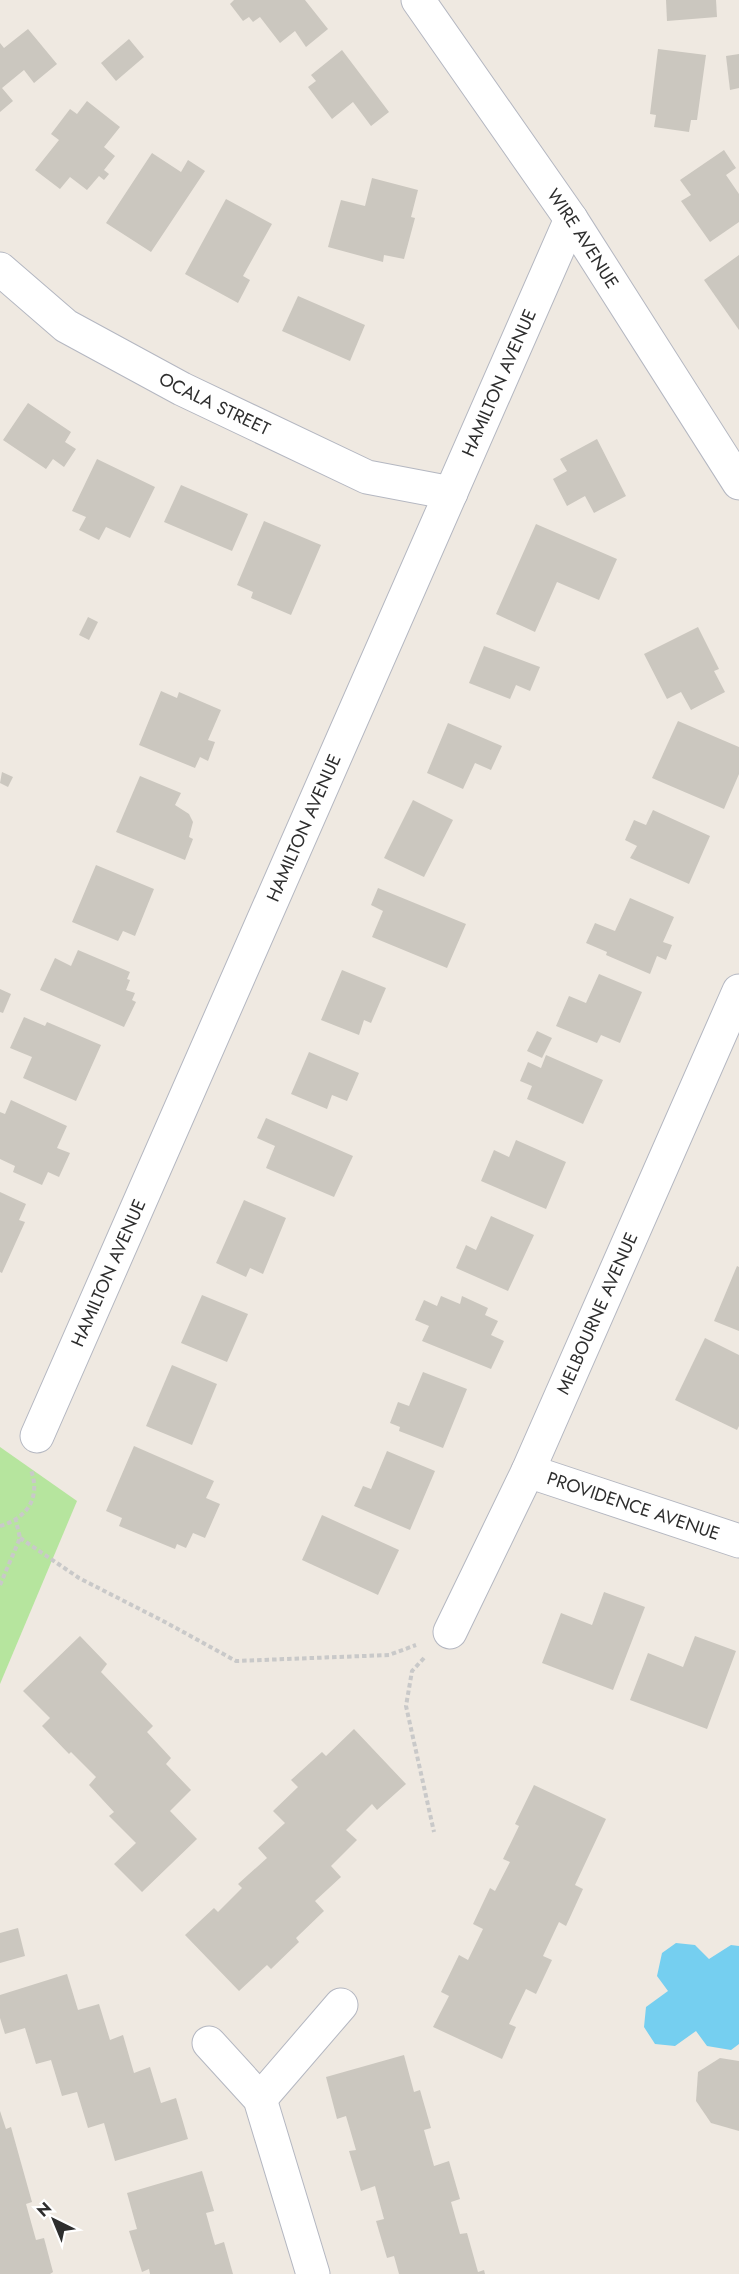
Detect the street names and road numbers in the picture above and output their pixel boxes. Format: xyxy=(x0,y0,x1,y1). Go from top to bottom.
street label: WIRE AVENUE xyxy=(541,183,625,294)
street label: HAMILTON AVENUE xyxy=(455,305,543,461)
street label: OCALA STREET xyxy=(154,366,275,442)
street label: HAMILTON AVENUE xyxy=(260,750,348,906)
street label: HAMILTON AVENUE xyxy=(65,1195,152,1351)
street label: MELBOURNE AVENUE xyxy=(550,1228,644,1399)
street label: PROVIDENCE AVENUE xyxy=(543,1465,723,1547)

